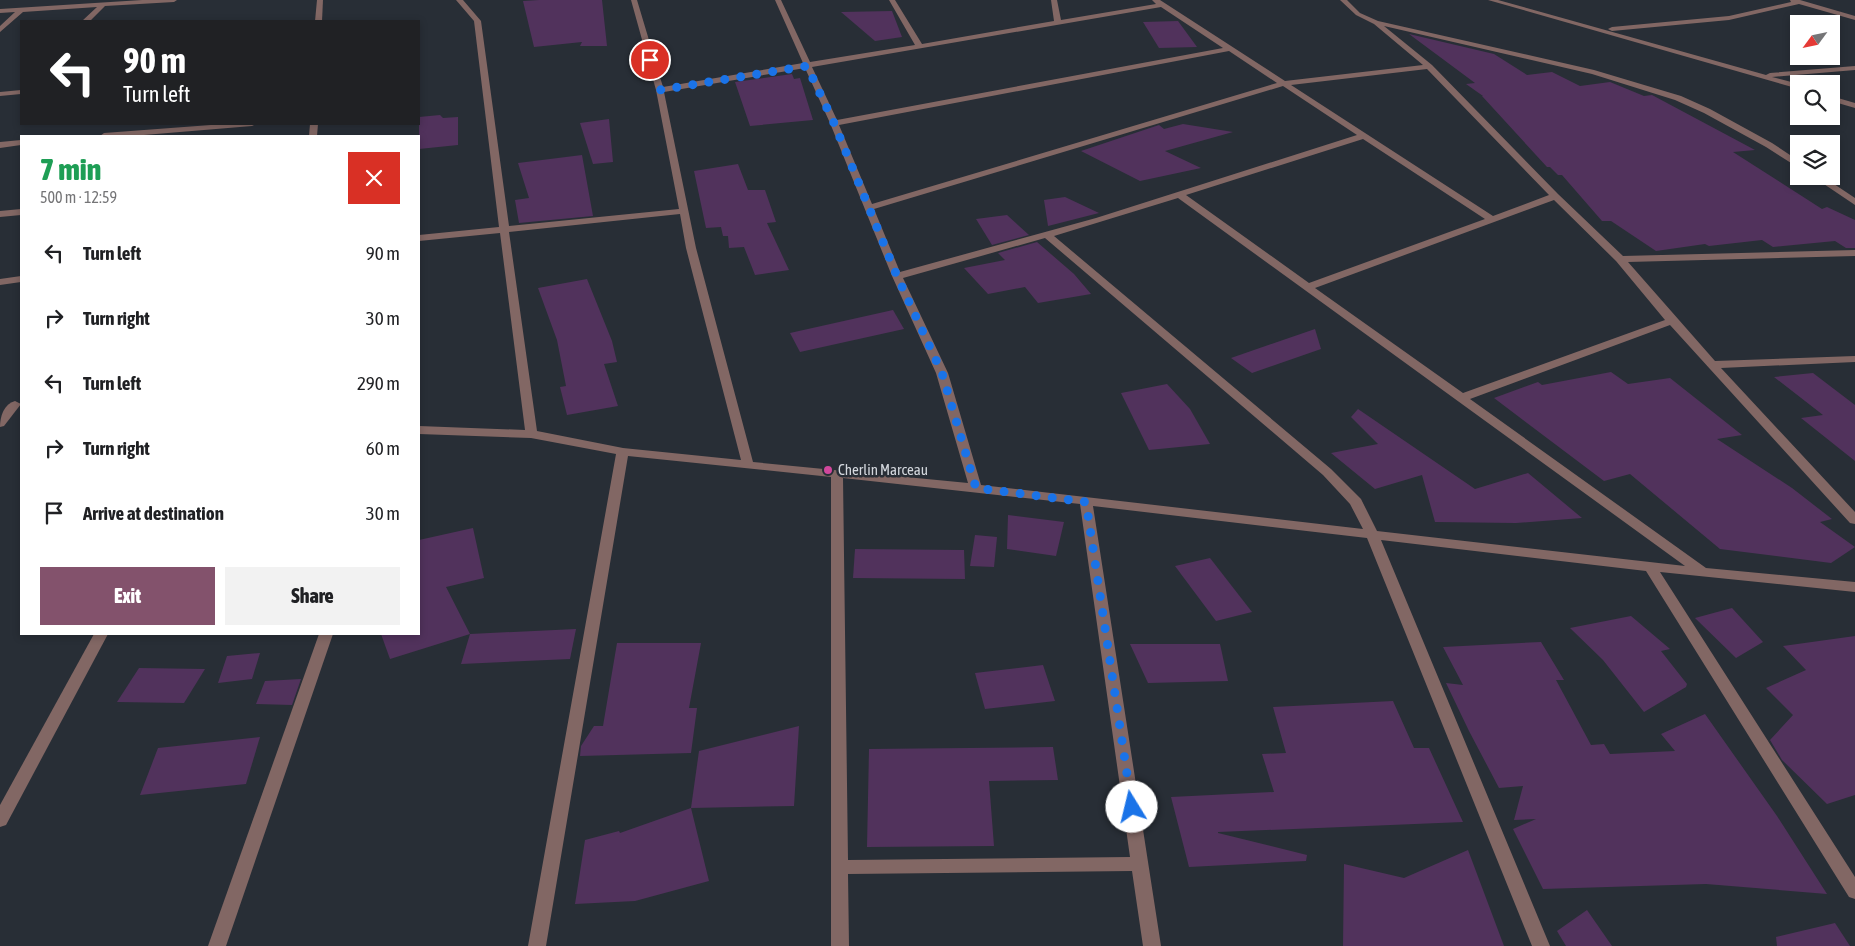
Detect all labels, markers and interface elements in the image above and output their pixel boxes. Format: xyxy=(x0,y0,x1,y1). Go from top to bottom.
north arrow xyxy=(1790,15,1840,65)
map controls xyxy=(1790,15,1840,185)
pin xyxy=(629,39,671,81)
icon: left xyxy=(40,40,105,105)
text: 90 m xyxy=(123,40,186,80)
icon: arrive xyxy=(636,46,664,74)
button: search xyxy=(1790,75,1840,125)
text: Turn left xyxy=(123,81,190,107)
button: layers xyxy=(1790,135,1840,185)
text: 7 min xyxy=(40,152,101,186)
button: close xyxy=(348,152,400,204)
text: 500 m · 12:59 xyxy=(40,188,117,206)
icon: left xyxy=(40,239,68,267)
text: Turn left xyxy=(83,242,141,264)
text: 90 m xyxy=(366,242,400,264)
icon: right xyxy=(40,304,68,332)
text: Turn right xyxy=(83,307,150,329)
text: 30 m xyxy=(366,307,400,329)
icon: left xyxy=(40,369,68,397)
text: Turn left xyxy=(83,372,141,394)
text: 290 m xyxy=(357,372,400,394)
icon: right xyxy=(40,434,68,462)
text: Turn right xyxy=(83,437,150,459)
text: 60 m xyxy=(366,437,400,459)
place label: Cherlin Marceau xyxy=(838,461,928,478)
marker: Cherlin Marceau xyxy=(822,464,834,476)
icon: arrive xyxy=(40,499,68,527)
text: Arrive at destination xyxy=(83,502,224,524)
text: 30 m xyxy=(366,502,400,524)
button: Exit xyxy=(40,567,215,625)
button: Share xyxy=(225,567,400,625)
position arrow xyxy=(1105,780,1157,832)

